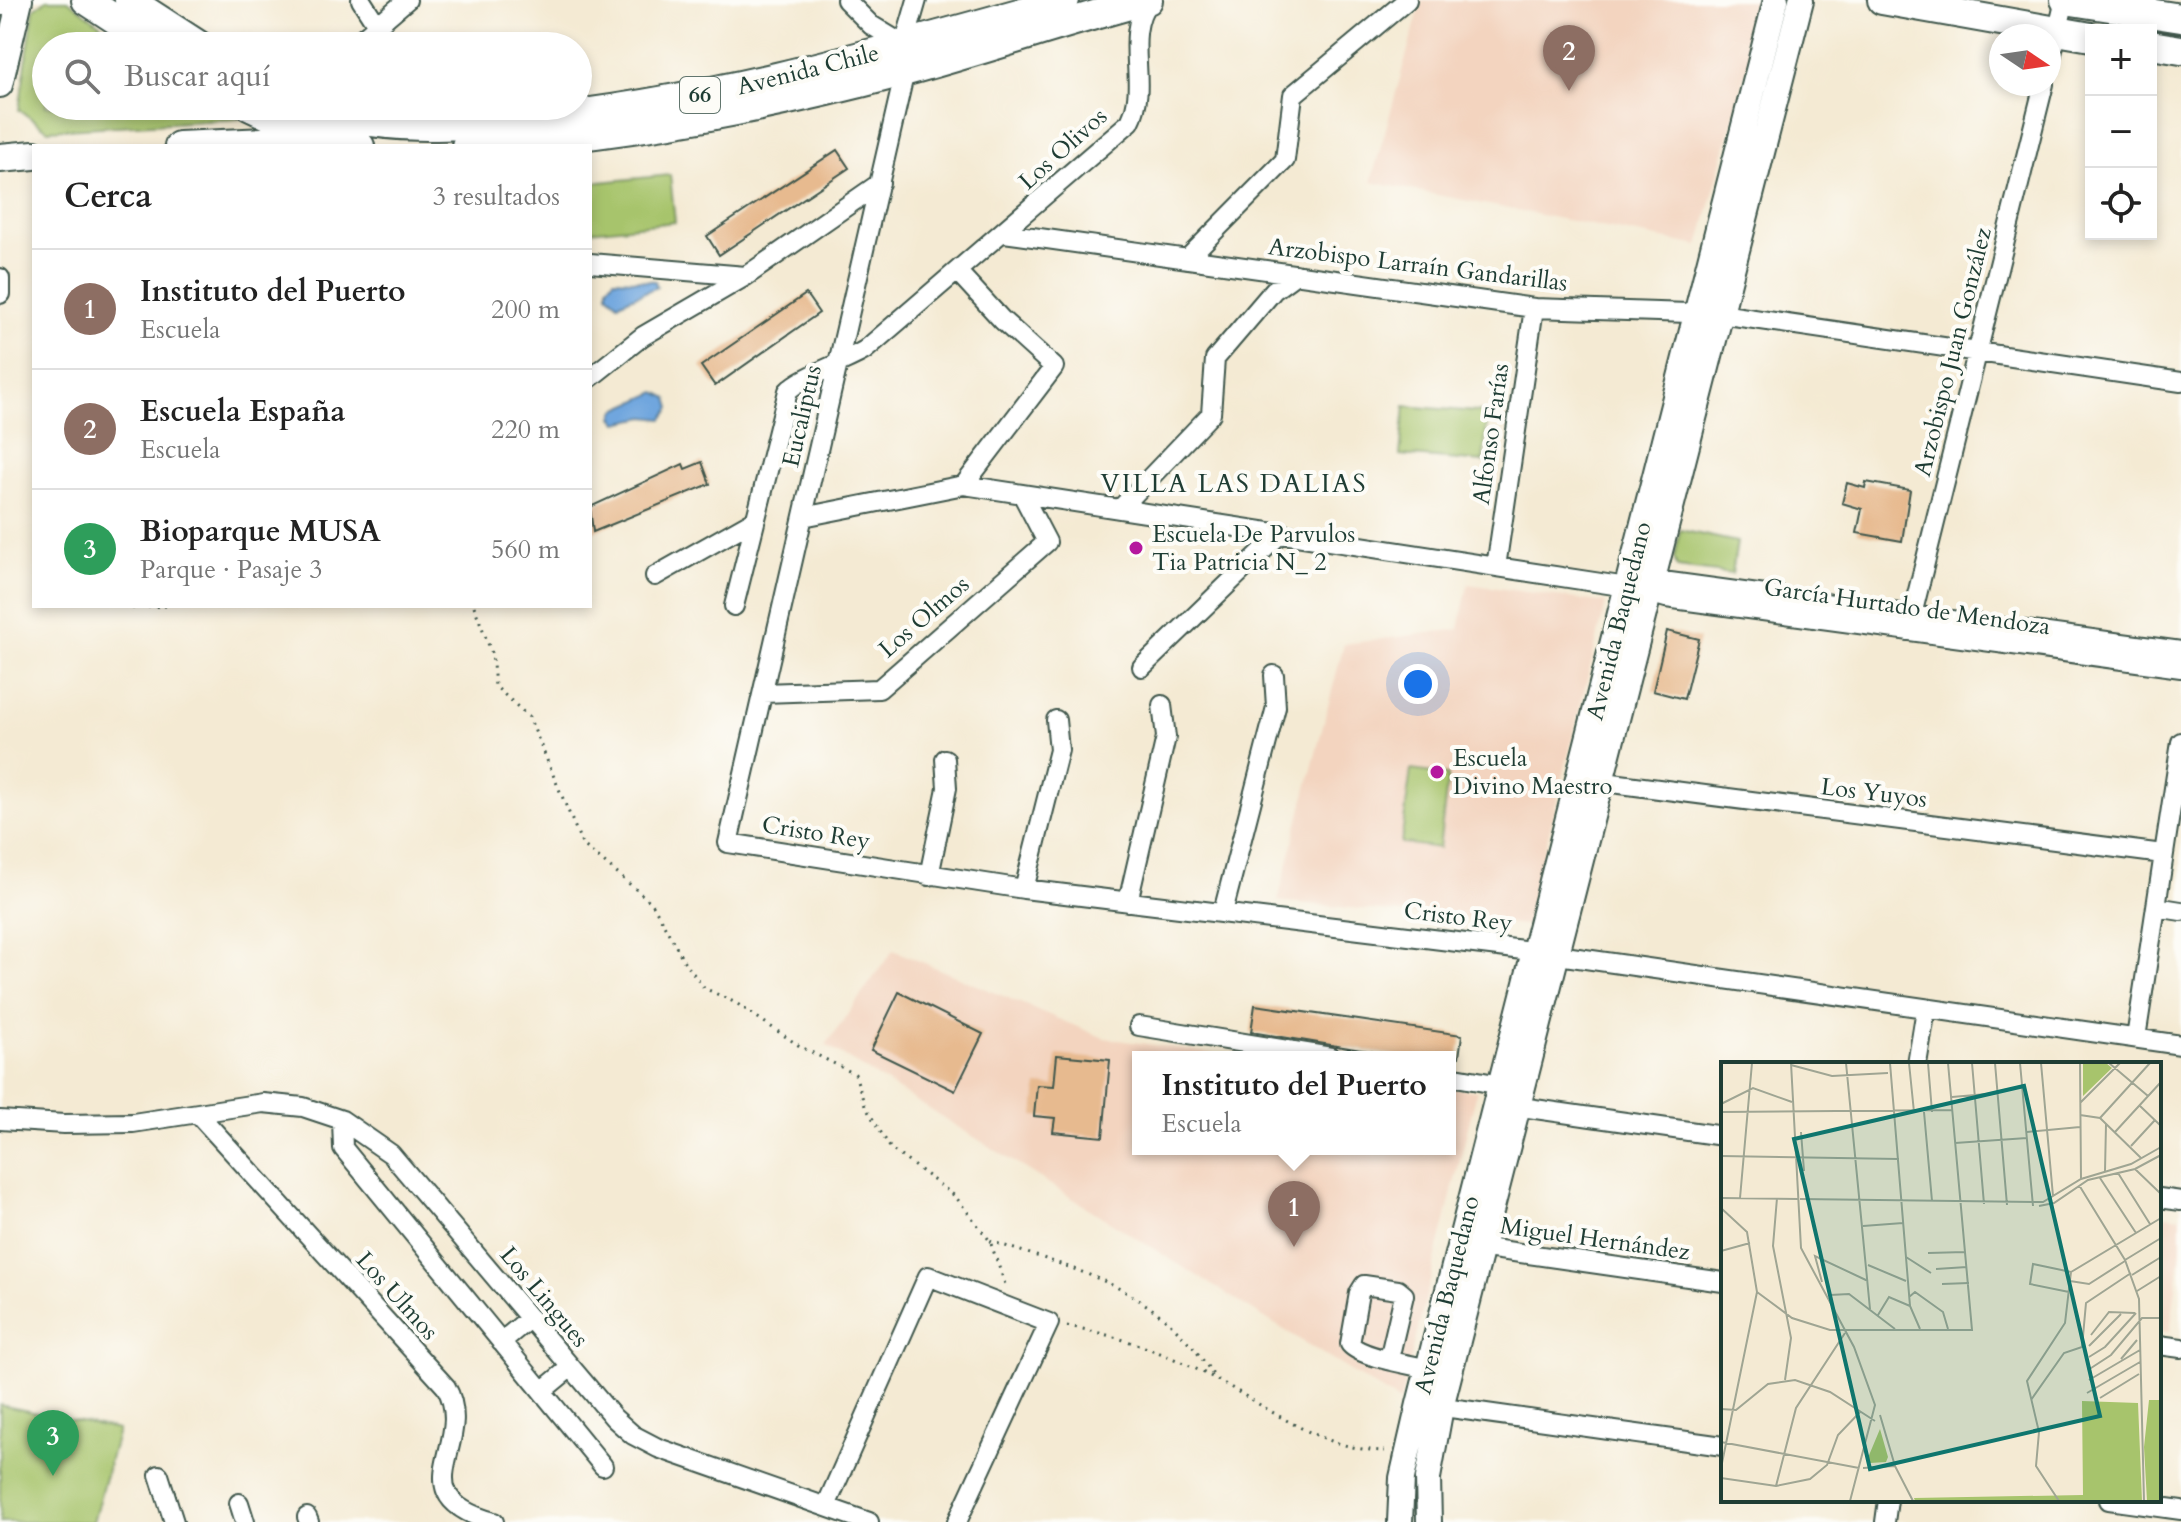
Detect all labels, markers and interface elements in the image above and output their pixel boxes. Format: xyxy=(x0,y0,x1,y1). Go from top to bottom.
north arrow xyxy=(1989,24,2061,96)
map controls xyxy=(2085,24,2157,240)
button: + xyxy=(2085,24,2157,96)
pin: 2 xyxy=(1543,25,1595,91)
search box xyxy=(32,32,592,120)
street label: Avenida Chile xyxy=(733,36,883,104)
icon: search xyxy=(60,54,104,98)
text: Buscar aquí xyxy=(124,56,270,97)
road number: 66 xyxy=(680,77,720,113)
button: − xyxy=(2085,96,2157,168)
street label: Los Olivos xyxy=(1012,100,1114,198)
button: locate xyxy=(2085,168,2157,240)
text: Cerca xyxy=(64,173,152,219)
text: 3 resultados xyxy=(433,179,560,214)
street label: Arzobispo Juan González xyxy=(1906,224,2000,480)
street label: Arzobispo Larraín Gandarillas xyxy=(1266,230,1570,300)
text: Instituto del Puerto xyxy=(140,271,406,312)
text: 1 xyxy=(83,292,97,327)
text: 200 m xyxy=(491,292,560,327)
text: Escuela xyxy=(140,312,221,347)
street label: Alfonso Farías xyxy=(1465,361,1517,507)
street label: Eucaliptus xyxy=(774,362,830,470)
text: Escuela España xyxy=(140,391,345,432)
text: 2 xyxy=(83,412,97,447)
text: 220 m xyxy=(491,412,560,447)
text: Escuela xyxy=(140,432,221,467)
district label: VILLA LAS DALIAS xyxy=(1101,466,1367,501)
text: Bioparque MUSA xyxy=(140,511,381,552)
place label: Escuela De Parvulos Tia Patricia N_ 2 xyxy=(1152,518,1355,579)
street label: Avenida Baquedano xyxy=(1578,518,1660,724)
text: 3 xyxy=(83,532,97,567)
text: 560 m xyxy=(491,532,560,567)
marker: Escuela De Parvulos Tia Patricia N_ 2 xyxy=(1127,539,1145,557)
text: Parque · Pasaje 3 xyxy=(140,552,323,587)
street label: Los Olmos xyxy=(872,568,976,666)
street label: García Hurtado de Mendoza xyxy=(1762,571,2053,644)
your location xyxy=(1398,664,1438,704)
place label: Escuela Divino Maestro xyxy=(1453,742,1612,803)
marker: Escuela Divino Maestro xyxy=(1428,763,1446,781)
street label: Los Yuyos xyxy=(1819,770,1929,816)
street label: Cristo Rey xyxy=(760,808,873,858)
street label: Cristo Rey xyxy=(1402,894,1514,940)
popup xyxy=(1132,1051,1456,1155)
inset map xyxy=(1721,1062,2161,1502)
text: Instituto del Puerto xyxy=(1161,1065,1427,1106)
text: Escuela xyxy=(1161,1106,1242,1141)
pin: 1 xyxy=(1268,1181,1320,1247)
street label: Avenida Baquedano xyxy=(1406,1192,1488,1398)
street label: Miguel Hernández xyxy=(1498,1209,1692,1269)
street label: Los Lingues xyxy=(492,1239,596,1355)
street label: Los Ulmos xyxy=(348,1244,446,1348)
pin: 3 xyxy=(27,1410,79,1476)

